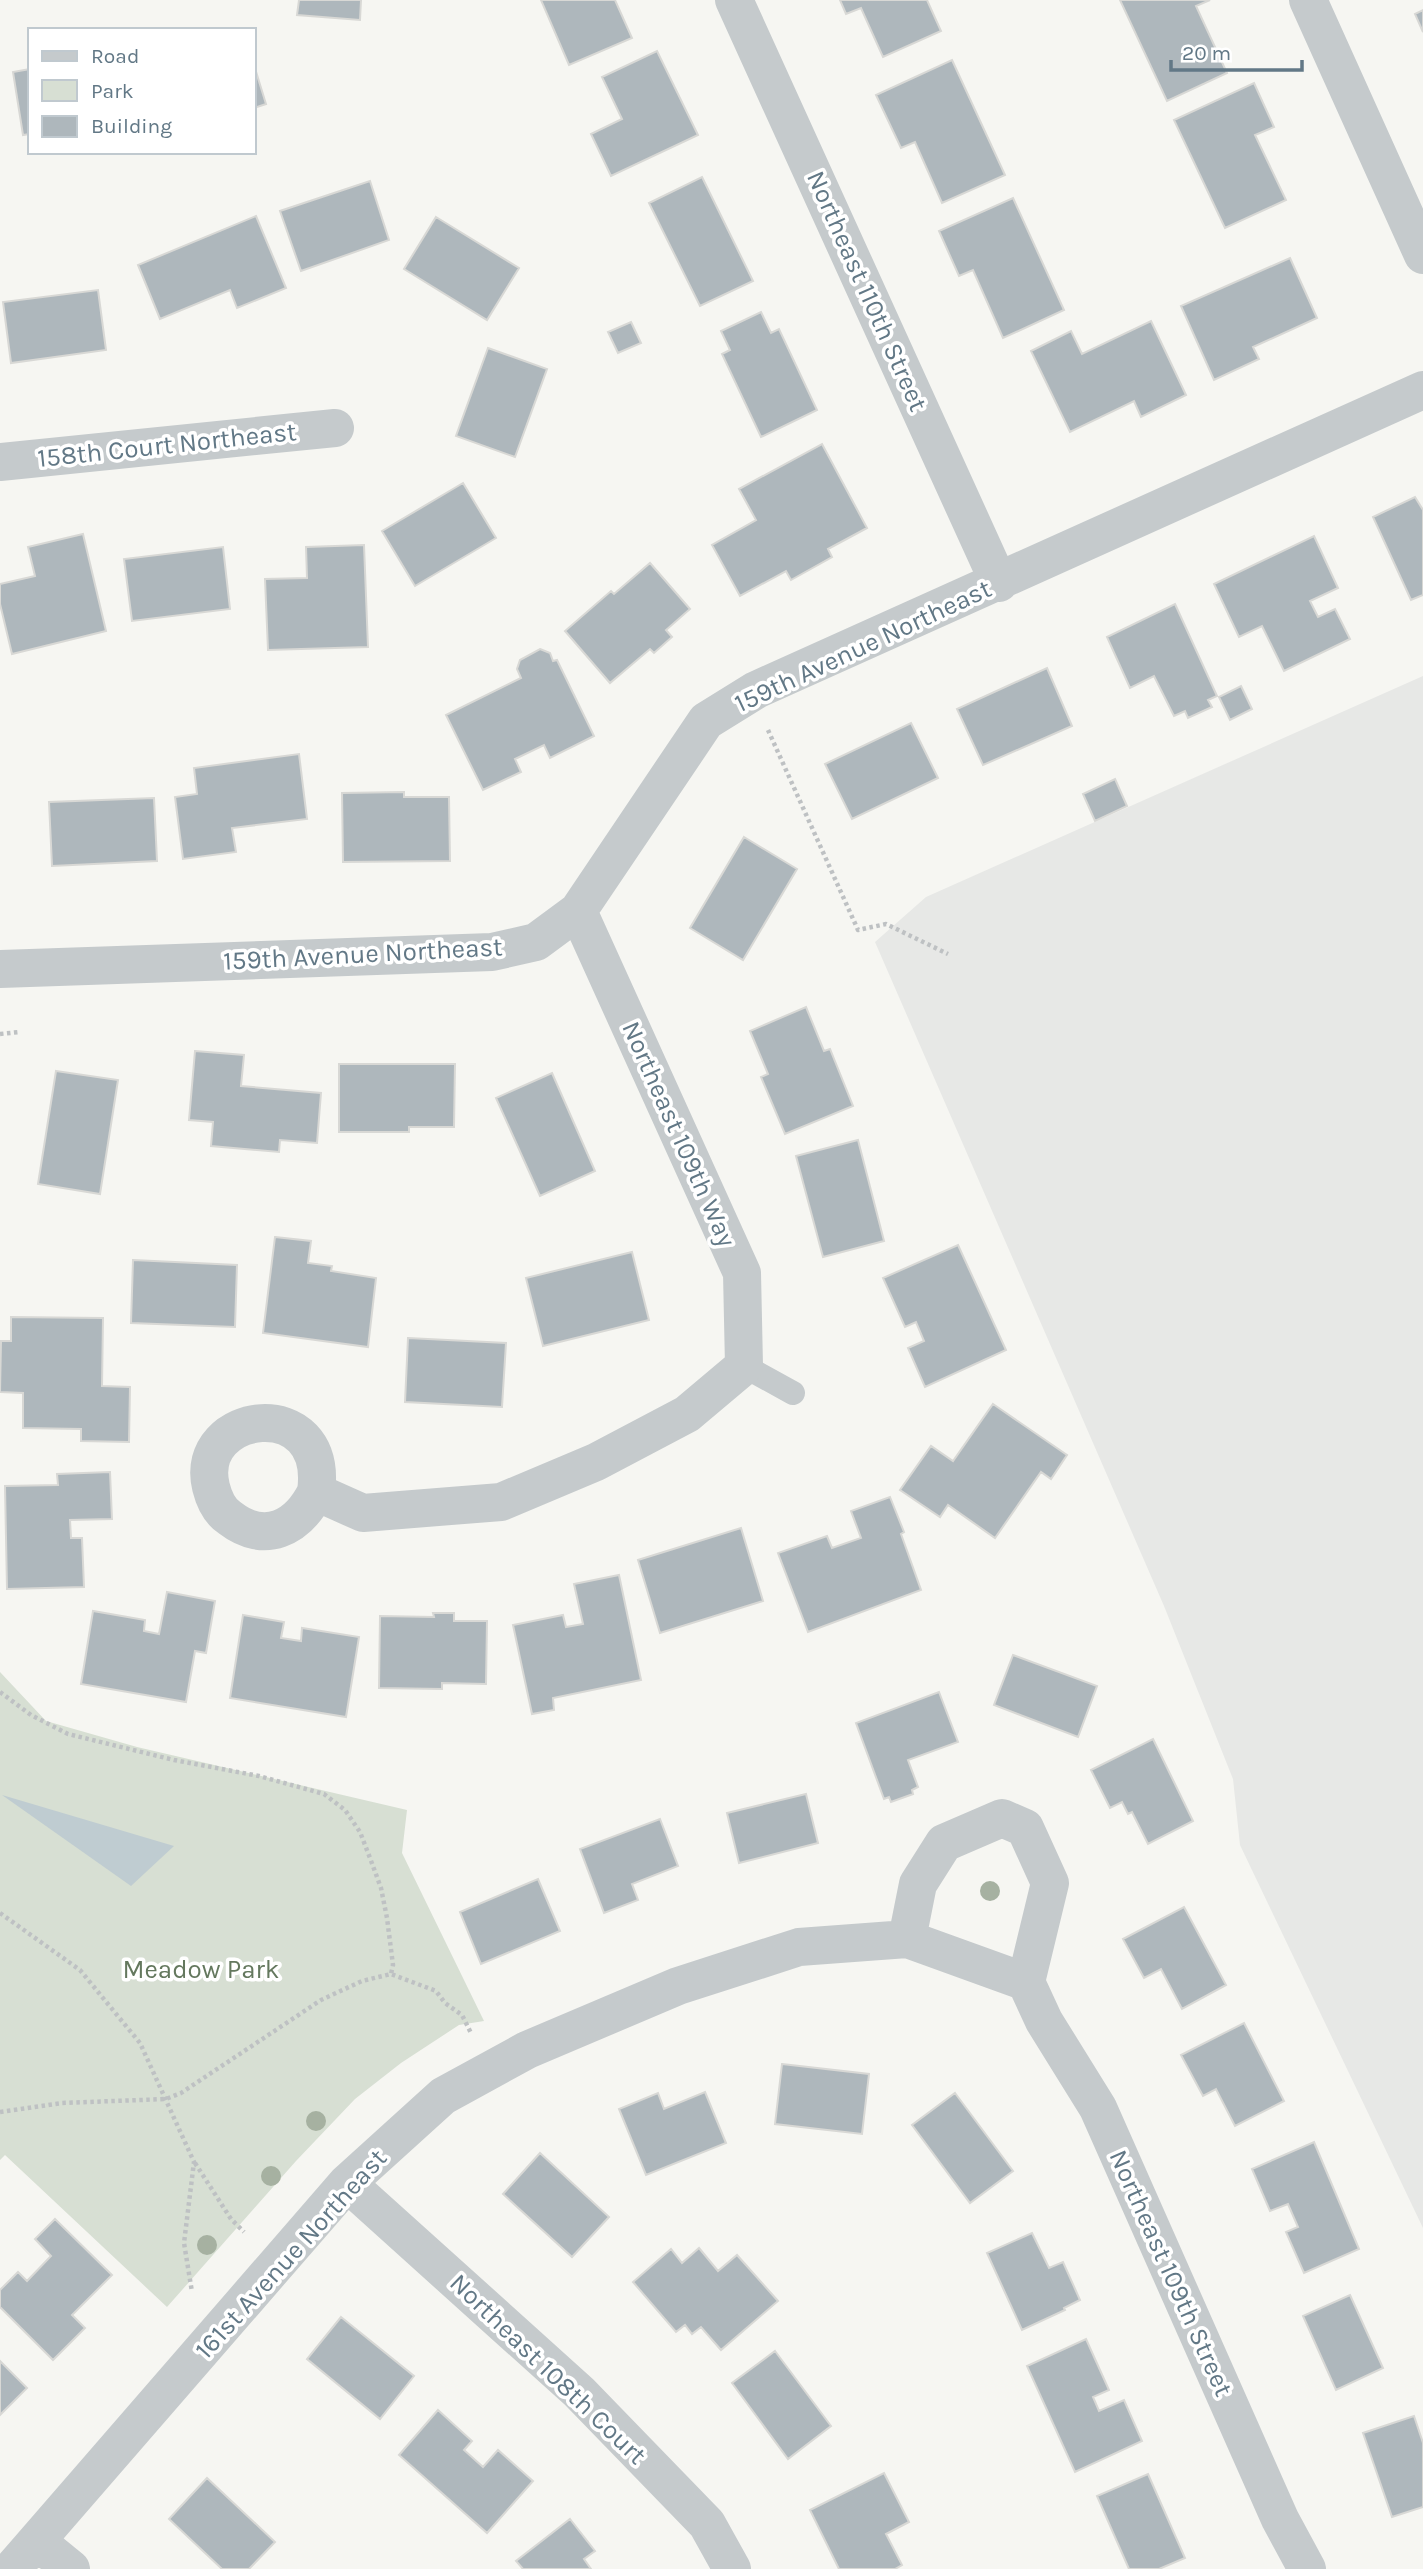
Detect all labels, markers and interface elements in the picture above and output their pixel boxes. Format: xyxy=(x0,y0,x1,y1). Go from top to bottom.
legend xyxy=(28,28,256,154)
scale bar xyxy=(1171,28,1302,72)
text: 20 m xyxy=(1182,41,1231,65)
text: Road xyxy=(91,44,139,68)
text: Park xyxy=(91,79,134,103)
text: Building xyxy=(91,114,172,138)
street label: Northeast 110th Street xyxy=(800,166,934,416)
street label: 158th Court Northeast xyxy=(36,416,298,474)
street label: 159th Avenue Northeast xyxy=(730,573,996,719)
street label: 159th Avenue Northeast xyxy=(223,931,504,977)
street label: Northeast 109th Way xyxy=(615,1016,743,1252)
park label: Meadow Park xyxy=(122,1954,280,1985)
street label: 161st Avenue Northeast xyxy=(189,2143,393,2365)
street label: Northeast 109th Street xyxy=(1103,2145,1239,2401)
street label: Northeast 108th Court xyxy=(443,2267,653,2471)

